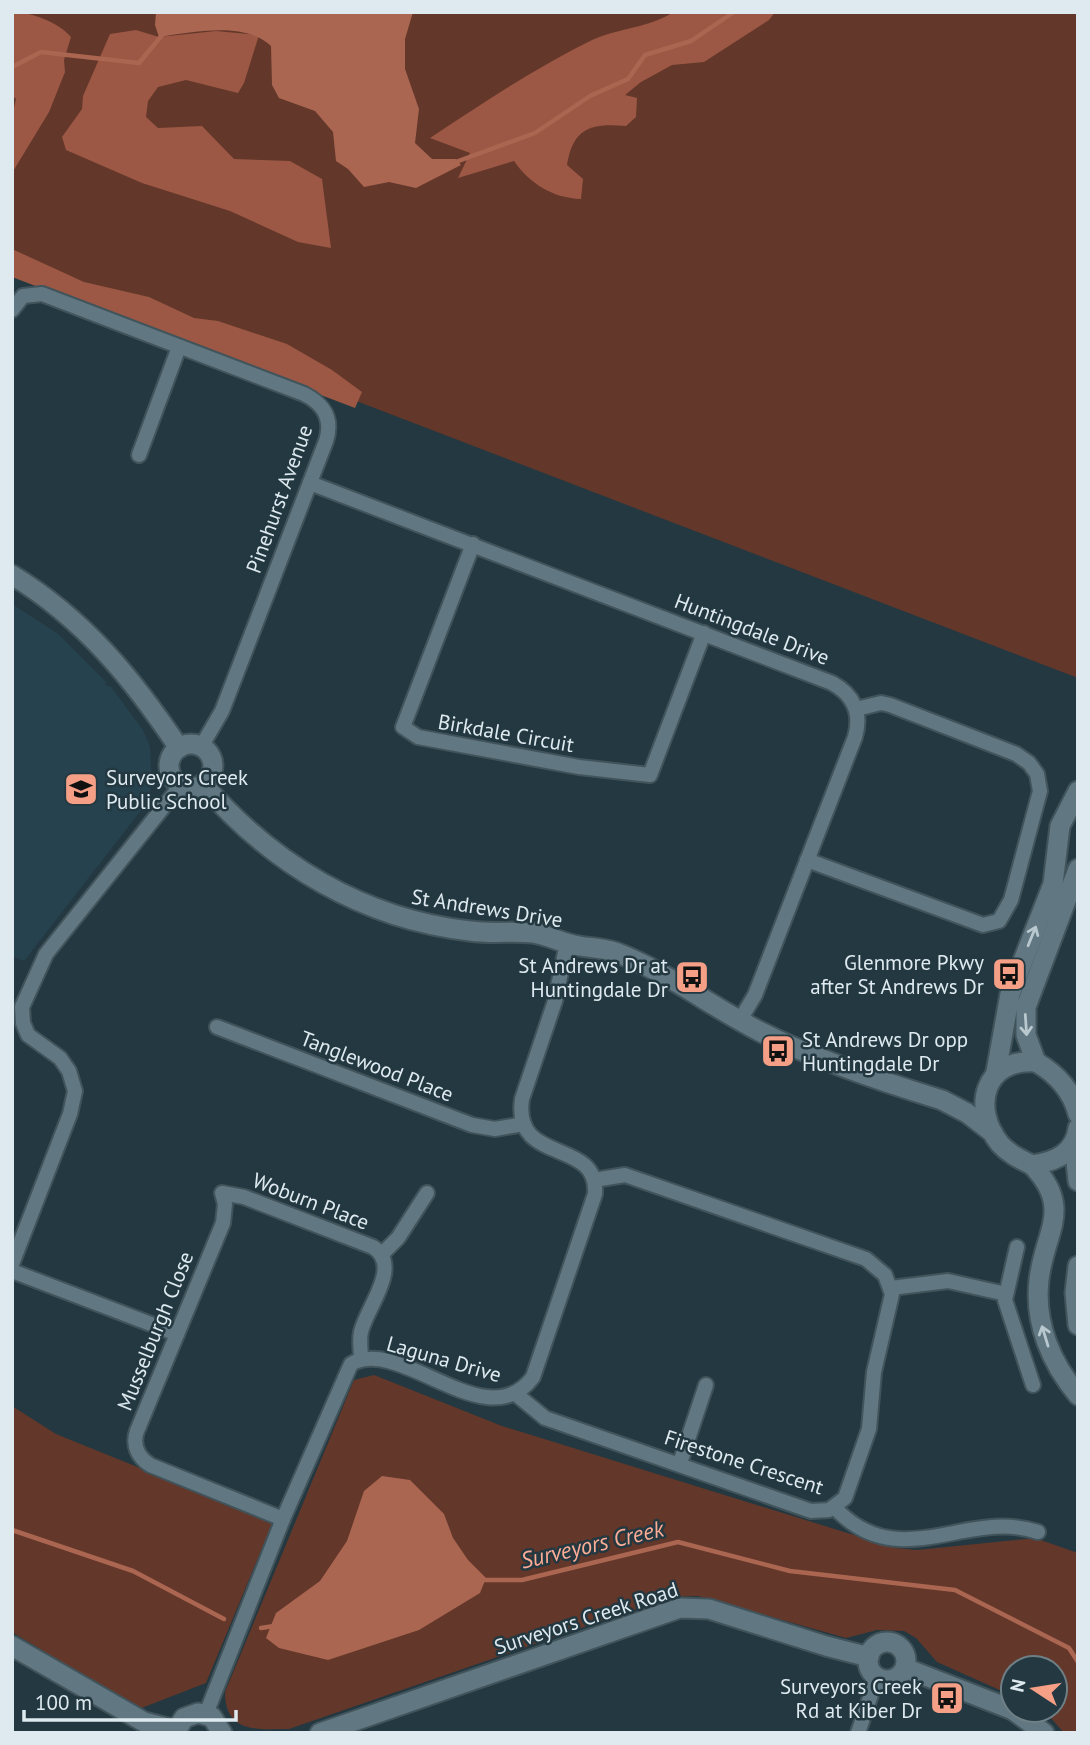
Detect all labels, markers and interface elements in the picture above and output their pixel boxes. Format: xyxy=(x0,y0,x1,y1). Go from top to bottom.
street label: Pinehurst Avenue xyxy=(240,421,318,577)
street label: Huntingdale Drive xyxy=(671,587,833,671)
street label: Birkdale Circuit xyxy=(436,708,576,758)
place label: Surveyors Creek Public School xyxy=(106,764,248,815)
school or university icon: Surveyors Creek Public School xyxy=(62,770,100,808)
street label: St Andrews Drive xyxy=(409,883,565,933)
one-way arrow xyxy=(1027,926,1040,947)
place label: Glenmore Pkwy after St Andrews Dr xyxy=(810,949,984,1000)
place label: St Andrews Dr at Huntingdale Dr xyxy=(518,952,668,1003)
bus stop icon: Glenmore Pkwy after St Andrews Dr xyxy=(990,955,1028,993)
bus stop icon: St Andrews Dr at Huntingdale Dr xyxy=(673,958,711,996)
one-way arrow xyxy=(1020,1013,1033,1036)
street label: Tanglewood Place xyxy=(297,1024,457,1108)
place label: St Andrews Dr opp Huntingdale Dr xyxy=(802,1026,968,1077)
bus stop icon: St Andrews Dr opp Huntingdale Dr xyxy=(759,1032,797,1070)
street label: Woburn Place xyxy=(249,1166,373,1236)
street label: Musselburgh Close xyxy=(111,1247,199,1415)
one-way arrow xyxy=(1037,1325,1050,1347)
street label: Laguna Drive xyxy=(384,1330,504,1388)
street label: Firestone Crescent xyxy=(661,1424,827,1500)
water label: Surveyors Creek xyxy=(517,1513,668,1575)
street label: Surveyors Creek Road xyxy=(491,1576,681,1660)
north arrow xyxy=(999,1654,1069,1724)
place label: Surveyors Creek Rd at Kiber Dr xyxy=(780,1673,922,1724)
text: N xyxy=(1004,1677,1030,1694)
scale bar xyxy=(24,1678,236,1722)
bus stop icon: Surveyors Creek Rd at Kiber Dr xyxy=(928,1679,966,1717)
text: 100 m xyxy=(35,1689,92,1716)

